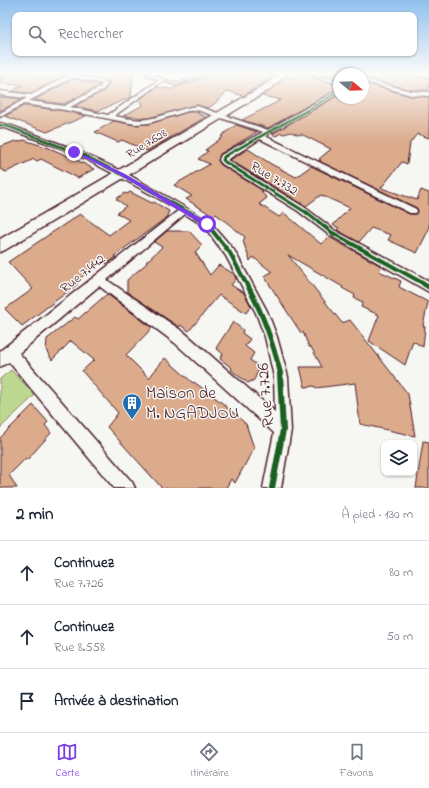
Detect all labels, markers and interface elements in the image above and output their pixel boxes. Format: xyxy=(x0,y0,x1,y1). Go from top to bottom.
search box xyxy=(12,12,417,56)
icon: search xyxy=(26,23,48,45)
text: Rechercher xyxy=(58,23,123,45)
north arrow xyxy=(333,68,369,104)
street label: Rue 7.628 xyxy=(123,124,171,163)
route end xyxy=(65,143,83,161)
street label: Rue 7.732 xyxy=(246,156,302,202)
route start xyxy=(198,215,216,233)
street label: Rue 7.442 xyxy=(56,249,110,299)
street label: Rue 7.726 xyxy=(251,361,281,428)
place label: Maison de M. NGADJOU xyxy=(146,381,240,426)
building icon: Maison de M. NGADJOU xyxy=(121,392,143,420)
map controls xyxy=(381,440,417,476)
button: layers xyxy=(381,440,417,476)
text: 2 min xyxy=(16,502,53,527)
text: À pied · 130 m xyxy=(341,505,413,524)
text: Continuez xyxy=(54,552,114,574)
icon: ahead xyxy=(16,562,38,584)
text: 80 m xyxy=(389,563,413,582)
text: Rue 7.726 xyxy=(54,574,103,593)
text: Continuez xyxy=(54,616,114,638)
icon: ahead xyxy=(16,626,38,648)
text: 50 m xyxy=(387,627,413,646)
text: Rue 8.558 xyxy=(54,638,105,657)
icon: arrive xyxy=(16,690,38,712)
text: Arrivée à destination xyxy=(54,690,179,712)
tab: Carte xyxy=(55,741,79,781)
tab: Itinéraire xyxy=(190,741,229,781)
tab: Favoris xyxy=(340,741,374,781)

